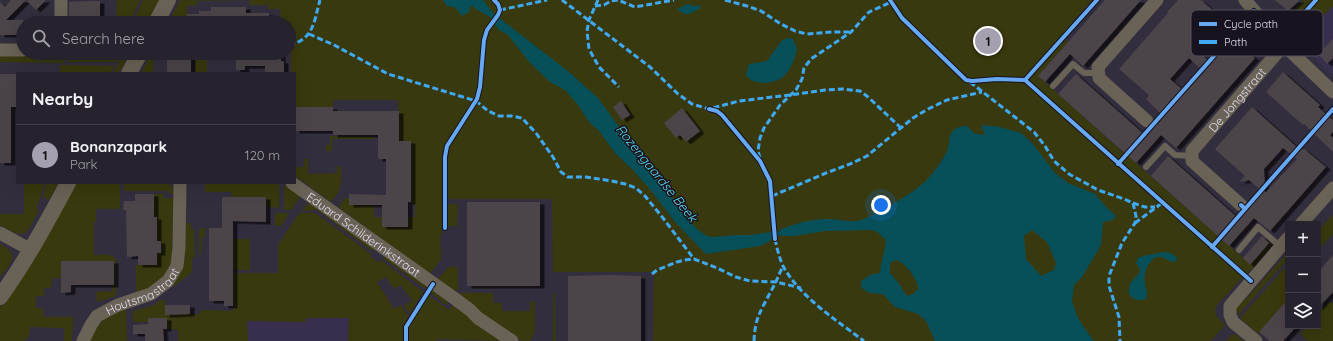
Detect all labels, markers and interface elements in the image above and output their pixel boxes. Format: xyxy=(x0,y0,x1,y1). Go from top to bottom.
legend xyxy=(1191,10,1323,56)
search box xyxy=(16,16,296,60)
text: Cycle path xyxy=(1224,17,1278,31)
pin: 1 xyxy=(975,26,1001,56)
icon: search xyxy=(30,27,52,49)
text: Search here xyxy=(62,29,145,48)
text: Path xyxy=(1224,35,1247,49)
street label: De Jongstraat xyxy=(1205,64,1269,135)
text: Nearby xyxy=(32,88,93,109)
water label: Rozengaardse Beek xyxy=(613,121,702,226)
text: Bonanzapark xyxy=(70,137,167,156)
text: 1 xyxy=(42,147,48,163)
text: 120 m xyxy=(245,147,280,163)
text: Park xyxy=(70,156,98,172)
street label: Eduard Schilderinkstraat xyxy=(304,189,423,279)
your location xyxy=(871,195,891,215)
map controls xyxy=(1285,221,1321,329)
button: + xyxy=(1285,221,1321,257)
button: − xyxy=(1285,257,1321,293)
street label: Houtsmastraat xyxy=(103,265,182,318)
button: layers xyxy=(1285,293,1321,329)

